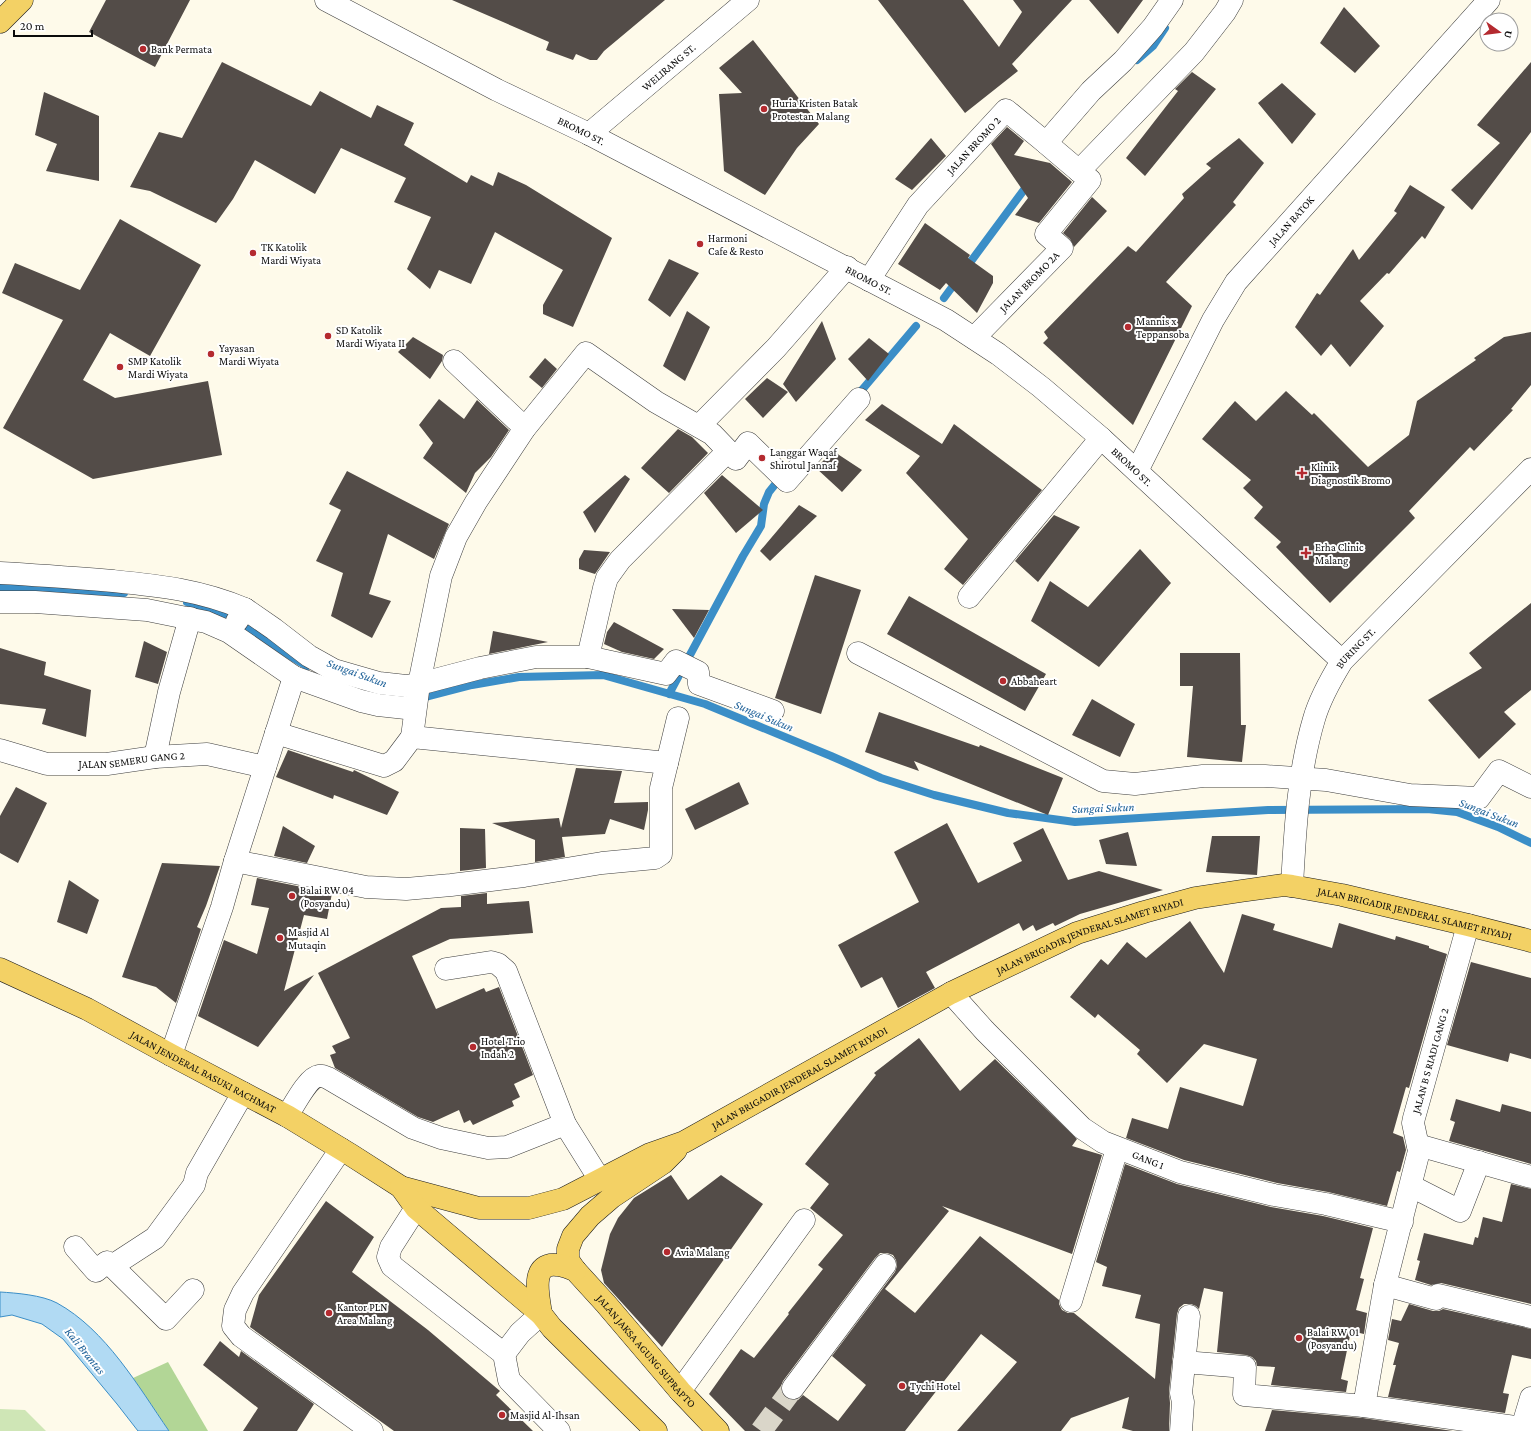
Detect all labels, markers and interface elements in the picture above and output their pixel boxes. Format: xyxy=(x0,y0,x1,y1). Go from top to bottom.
scale bar xyxy=(14,12,92,38)
north arrow xyxy=(1479,12,1519,52)
text: 20 m xyxy=(20,19,45,33)
text: U xyxy=(1502,29,1515,40)
street label: WELIRANG ST. xyxy=(639,41,698,93)
place label: Bank Permata xyxy=(151,43,212,55)
marker: Bank Permata xyxy=(138,44,148,54)
place label: Huria Kristen Batak Protestan Malang xyxy=(772,97,859,123)
marker: Huria Kristen Batak Protestan Malang xyxy=(759,104,769,114)
street label: BROMO ST. xyxy=(556,114,607,147)
street label: JALAN BROMO 2 xyxy=(943,114,1003,178)
street label: JALAN BATOK xyxy=(1265,193,1317,249)
place label: Harmoni Cafe & Resto xyxy=(708,232,764,257)
marker: Harmoni Cafe & Resto xyxy=(695,239,705,249)
place label: TK Katolik Mardi Wiyata xyxy=(261,241,321,267)
marker: TK Katolik Mardi Wiyata xyxy=(248,248,258,258)
street label: JALAN BROMO 2A xyxy=(996,248,1062,316)
street label: BROMO ST. xyxy=(844,263,894,297)
place label: Mannis x Teppansoba xyxy=(1136,315,1189,341)
marker: Mannis x Teppansoba xyxy=(1123,322,1133,332)
place label: SD Katolik Mardi Wiyata II xyxy=(336,324,405,350)
marker: SD Katolik Mardi Wiyata II xyxy=(323,331,333,341)
place label: Yayasan Mardi Wiyata xyxy=(219,342,279,368)
marker: Yayasan Mardi Wiyata xyxy=(206,349,216,359)
place label: SMP Katolik Mardi Wiyata xyxy=(128,355,188,381)
marker: SMP Katolik Mardi Wiyata xyxy=(115,362,125,372)
street label: BROMO ST. xyxy=(1109,445,1155,488)
place label: Langgar Waqaf Shirotul Jannaf xyxy=(770,446,838,472)
marker: Langgar Waqaf Shirotul Jannaf xyxy=(757,453,767,463)
place label: Klinik Diagnostik Bromo xyxy=(1311,461,1391,487)
marker: Klinik Diagnostik Bromo xyxy=(1296,467,1308,479)
place label: Erha Clinic Malang xyxy=(1315,541,1364,567)
marker: Erha Clinic Malang xyxy=(1300,547,1312,559)
street label: BURING ST. xyxy=(1333,625,1378,670)
water label: Sungai Sukun xyxy=(325,656,389,690)
place label: Abbaheart xyxy=(1011,675,1057,687)
marker: Abbaheart xyxy=(998,676,1008,686)
water label: Sungai Sukun xyxy=(732,697,796,735)
street label: JALAN SEMERU GANG 2 xyxy=(78,749,185,771)
water label: Sungai Sukun xyxy=(1457,795,1521,831)
water label: Sungai Sukun xyxy=(1071,800,1135,816)
place label: Balai RW 04 (Posyandu) xyxy=(300,884,354,910)
street label: JALAN BRIGADIR JENDERAL SLAMET RIYADI xyxy=(1315,885,1513,942)
marker: Balai RW 04 (Posyandu) xyxy=(287,891,297,901)
street label: JALAN BRIGADIR JENDERAL SLAMET RIYADI xyxy=(993,896,1184,978)
place label: Masjid Al Mutaqin xyxy=(288,926,329,952)
marker: Masjid Al Mutaqin xyxy=(275,933,285,943)
street label: JALAN B S RIADI GANG 2 xyxy=(1409,1007,1451,1116)
street label: JALAN BRIGADIR JENDERAL SLAMET RIYADI xyxy=(709,1024,889,1133)
street label: JALAN JENDERAL BASUKI RACHMAT xyxy=(127,1028,278,1115)
place label: Hotel Trio Indah 2 xyxy=(481,1035,526,1060)
marker: Hotel Trio Indah 2 xyxy=(468,1042,478,1052)
street label: GANG 1 xyxy=(1131,1148,1166,1171)
place label: Avia Malang xyxy=(675,1246,730,1259)
marker: Avia Malang xyxy=(662,1247,672,1257)
street label: JALAN JAKSA AGUNG SUPRAPTO xyxy=(593,1291,698,1410)
place label: Kantor PLN Area Malang xyxy=(337,1301,393,1327)
marker: Kantor PLN Area Malang xyxy=(324,1308,334,1318)
water label: Kali Brantas xyxy=(62,1325,108,1377)
place label: Balai RW 01 (Posyandu) xyxy=(1307,1326,1359,1352)
marker: Balai RW 01 (Posyandu) xyxy=(1294,1333,1304,1343)
place label: Tychi Hotel xyxy=(910,1380,960,1393)
marker: Tychi Hotel xyxy=(897,1381,907,1391)
place label: Masjid Al-Ihsan xyxy=(510,1409,580,1422)
marker: Masjid Al-Ihsan xyxy=(497,1410,507,1420)

